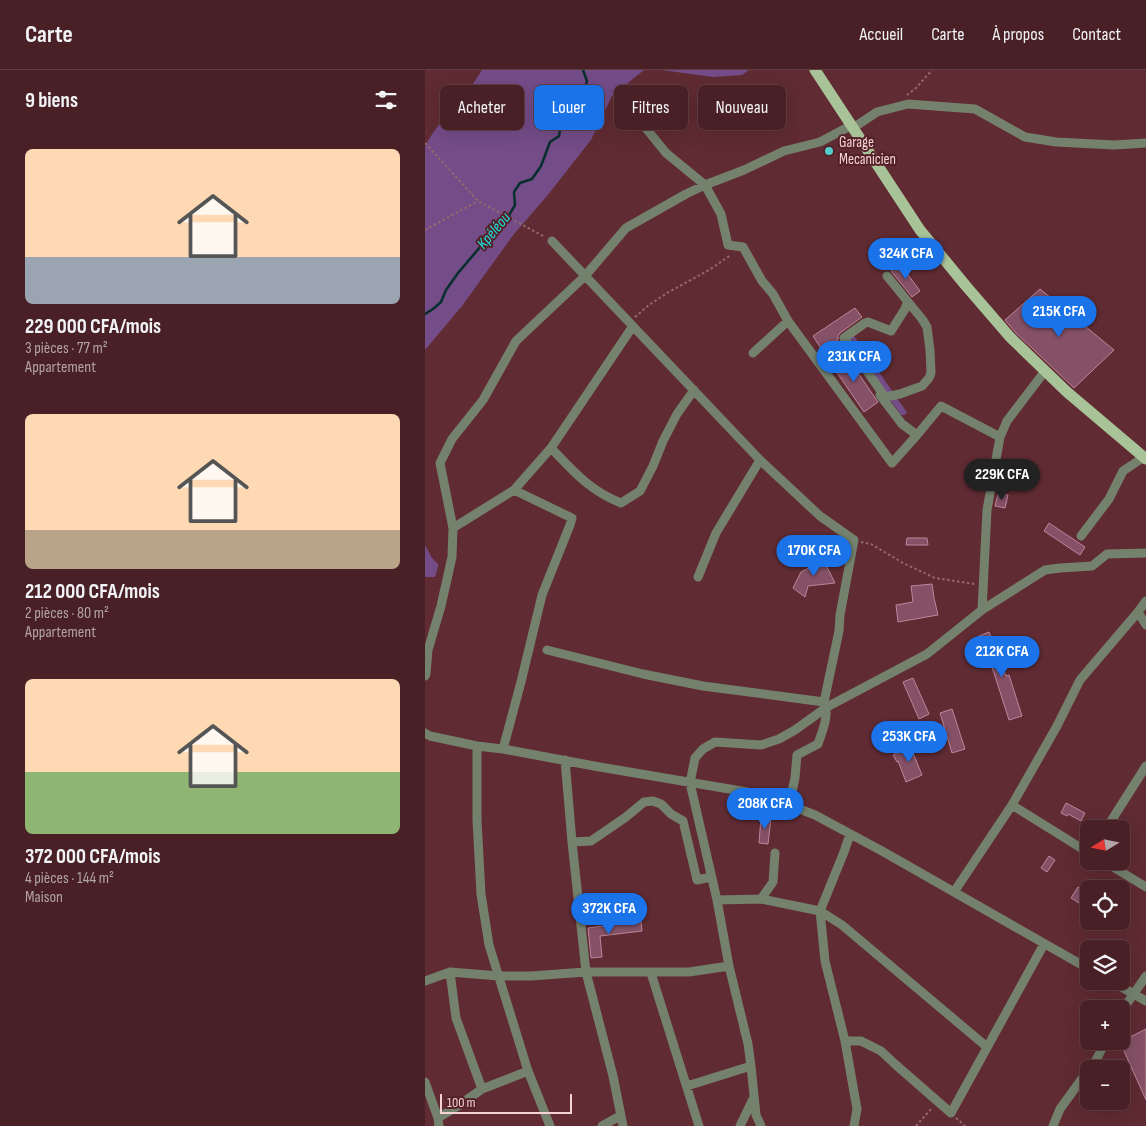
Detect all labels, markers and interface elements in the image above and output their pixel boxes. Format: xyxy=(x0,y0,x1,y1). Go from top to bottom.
text: Carte xyxy=(25,20,73,49)
text: Accueil xyxy=(859,24,903,45)
text: Carte xyxy=(931,24,964,45)
text: À propos xyxy=(992,24,1044,45)
text: Contact xyxy=(1072,24,1121,45)
chip: Acheter xyxy=(440,85,524,130)
chip: Louer xyxy=(534,85,604,130)
chip: Filtres xyxy=(614,85,688,130)
chip: Nouveau xyxy=(698,85,786,130)
icon: filters xyxy=(372,86,400,114)
text: 9 biens xyxy=(25,88,78,113)
place label: Garage Mecanicien xyxy=(839,133,896,169)
marker: Garage Mecanicien xyxy=(823,145,835,157)
icon: home xyxy=(168,181,258,271)
water label: Kpéléou xyxy=(473,208,515,253)
pin: 324K CFA xyxy=(854,238,958,280)
text: 324K CFA xyxy=(879,244,933,263)
pin: 215K CFA xyxy=(1007,296,1111,338)
text: 215K CFA xyxy=(1033,302,1085,321)
text: 229 000 CFA/mois xyxy=(25,314,161,339)
text: 3 pièces · 77 m² xyxy=(25,339,108,358)
pin: 231K CFA xyxy=(802,340,906,383)
text: 231K CFA xyxy=(827,347,881,366)
text: Appartement xyxy=(25,358,96,377)
icon: home xyxy=(168,446,258,536)
pin: 229K CFA xyxy=(950,458,1054,501)
text: 229K CFA xyxy=(975,465,1029,484)
pin: 170K CFA xyxy=(762,534,866,577)
text: 170K CFA xyxy=(787,541,841,560)
text: 212 000 CFA/mois xyxy=(25,579,160,604)
text: 2 pièces · 80 m² xyxy=(25,604,109,623)
text: Appartement xyxy=(25,623,96,642)
pin: 212K CFA xyxy=(950,636,1054,678)
text: 212K CFA xyxy=(976,642,1028,661)
icon: home xyxy=(168,711,258,801)
pin: 253K CFA xyxy=(857,720,961,763)
text: 253K CFA xyxy=(882,727,936,746)
pin: 208K CFA xyxy=(713,788,817,830)
text: 208K CFA xyxy=(738,794,792,813)
north arrow xyxy=(1080,820,1130,870)
map controls xyxy=(1080,820,1130,1110)
text: 372 000 CFA/mois xyxy=(25,844,161,869)
text: 4 pièces · 144 m² xyxy=(25,869,114,888)
button: locate xyxy=(1080,880,1130,930)
text: Maison xyxy=(25,888,63,907)
pin: 372K CFA xyxy=(557,892,661,935)
text: 372K CFA xyxy=(582,899,636,918)
button: layers xyxy=(1080,940,1130,990)
button: + xyxy=(1080,1000,1130,1050)
button: − xyxy=(1080,1060,1130,1110)
scale bar xyxy=(440,1091,573,1114)
text: 100 m xyxy=(447,1094,476,1111)

